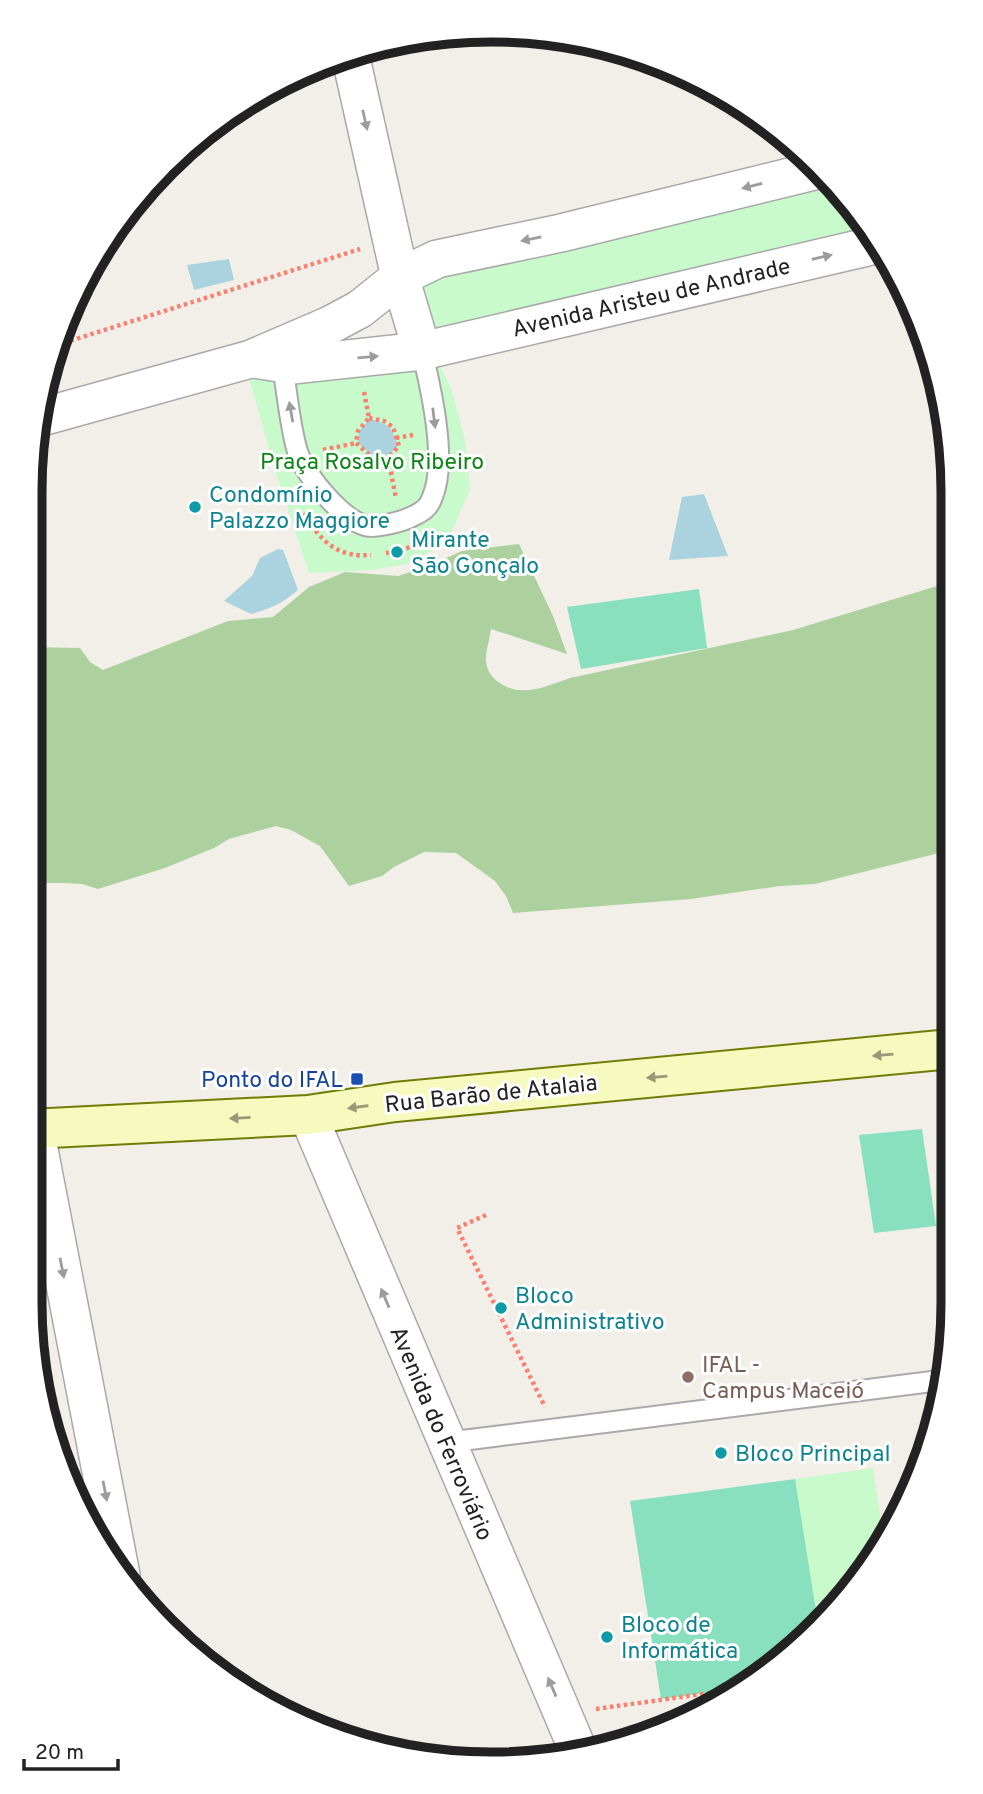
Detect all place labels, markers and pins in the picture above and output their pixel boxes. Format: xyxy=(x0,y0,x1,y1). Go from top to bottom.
place label: Condomínio Palazzo Maggiore xyxy=(209,482,390,537)
marker: Condomínio Palazzo Maggiore xyxy=(187,499,203,515)
place label: Mirante São Gonçalo xyxy=(411,527,539,582)
marker: Mirante São Gonçalo xyxy=(389,544,405,560)
place label: Ponto do IFAL xyxy=(201,1067,343,1096)
marker: Ponto do IFAL xyxy=(349,1071,365,1087)
place label: Bloco Administrativo xyxy=(515,1283,665,1338)
marker: Bloco Administrativo xyxy=(493,1300,509,1316)
place label: IFAL - Campus Maceió xyxy=(702,1352,864,1407)
marker: IFAL - Campus Maceió xyxy=(680,1369,696,1385)
place label: Bloco Principal xyxy=(735,1441,890,1470)
marker: Bloco Principal xyxy=(713,1445,729,1461)
place label: Bloco de Informática xyxy=(621,1612,738,1667)
marker: Bloco de Informática xyxy=(599,1629,615,1645)

